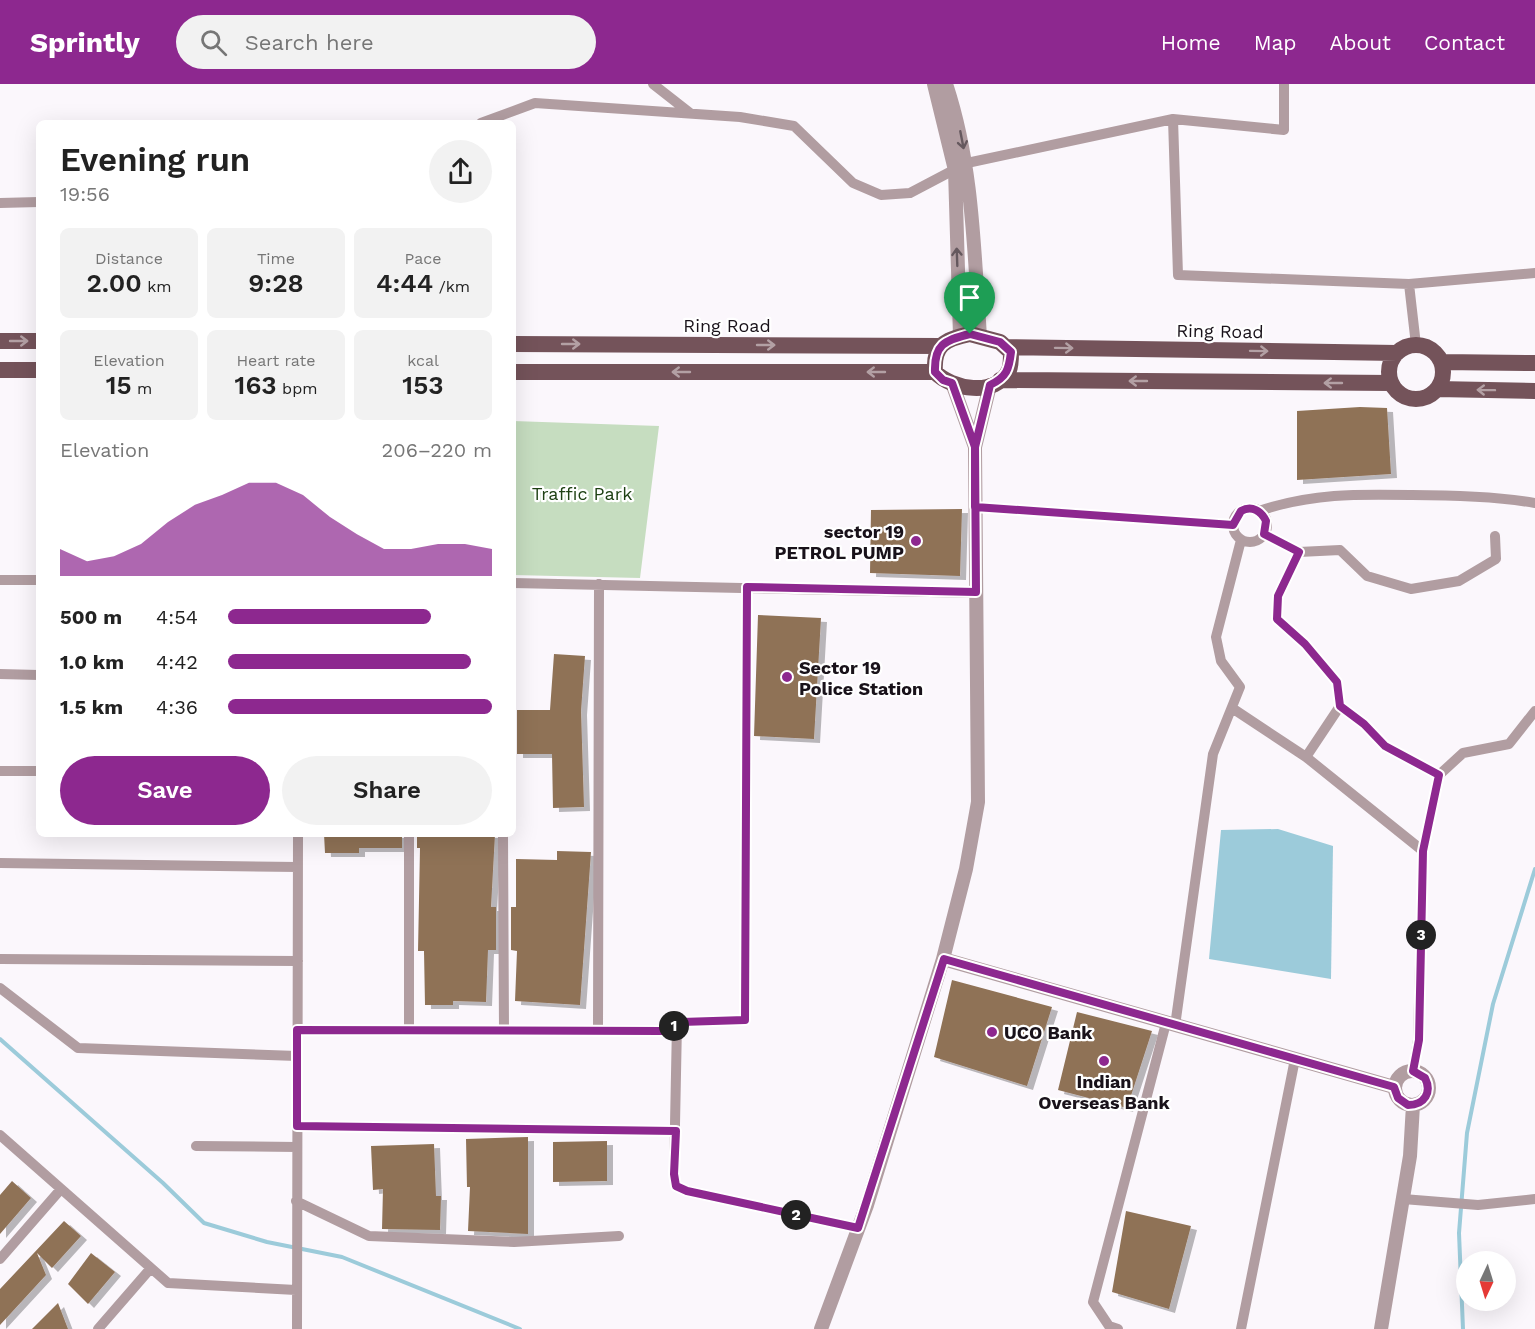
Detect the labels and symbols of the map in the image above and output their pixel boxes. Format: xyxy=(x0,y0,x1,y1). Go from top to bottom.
one-way arrow xyxy=(957,130,968,149)
one-way arrow xyxy=(952,247,963,267)
pin xyxy=(944,272,995,334)
street label: Ring Road xyxy=(683,315,771,336)
street label: Ring Road xyxy=(1176,320,1264,342)
one-way arrow xyxy=(9,335,29,347)
one-way arrow xyxy=(561,338,581,350)
one-way arrow xyxy=(756,339,776,351)
one-way arrow xyxy=(1054,342,1074,353)
one-way arrow xyxy=(1249,345,1269,357)
one-way arrow xyxy=(672,366,692,378)
one-way arrow xyxy=(867,366,887,378)
one-way arrow xyxy=(1128,375,1148,387)
one-way arrow xyxy=(1323,377,1343,389)
one-way arrow xyxy=(1477,384,1497,396)
park label: Traffic Park xyxy=(532,483,632,504)
place label: sector 19 PETROL PUMP xyxy=(775,521,904,563)
marker: sector 19 PETROL PUMP xyxy=(909,534,923,548)
place label: Sector 19 Police Station xyxy=(799,657,923,699)
marker: Sector 19 Police Station xyxy=(780,670,794,684)
pin: 3 xyxy=(1406,920,1436,950)
pin: 1 xyxy=(659,1011,689,1041)
place label: UCO Bank xyxy=(1004,1022,1093,1043)
marker: UCO Bank xyxy=(985,1025,999,1039)
marker: Indian Overseas Bank xyxy=(1097,1054,1111,1068)
place label: Indian Overseas Bank xyxy=(1038,1071,1171,1113)
pin: 2 xyxy=(781,1200,811,1230)
north arrow xyxy=(1456,1251,1516,1311)

